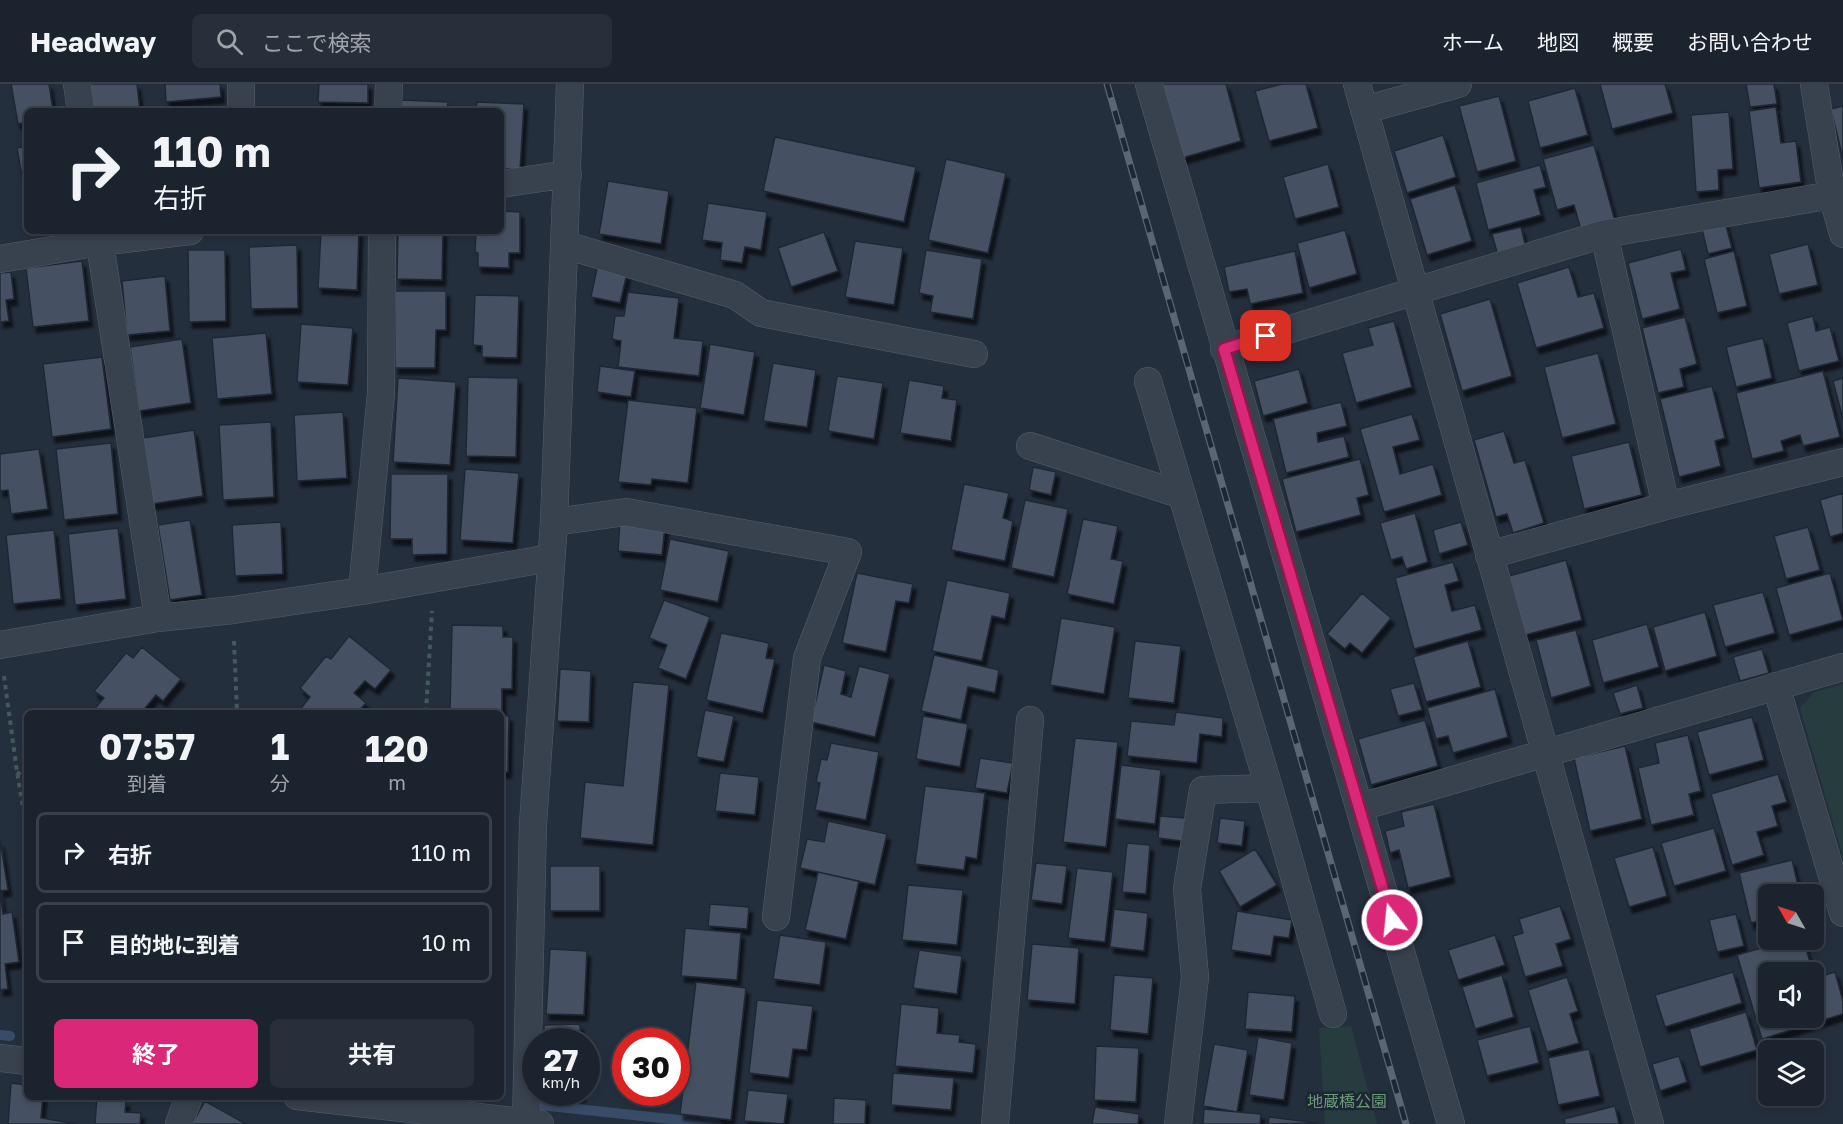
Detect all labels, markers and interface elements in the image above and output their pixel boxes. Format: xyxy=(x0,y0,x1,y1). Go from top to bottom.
search box xyxy=(192,14,612,68)
text: Headway xyxy=(30,25,156,58)
icon: search xyxy=(213,25,246,58)
text: ここで検索 xyxy=(261,29,371,56)
text: ホーム xyxy=(1442,29,1504,55)
text: 地図 xyxy=(1537,29,1579,55)
text: 概要 xyxy=(1612,29,1654,55)
text: お問い合わせ xyxy=(1687,29,1813,55)
text: 110 m xyxy=(153,126,271,176)
icon: right xyxy=(54,132,132,210)
text: 右折 xyxy=(153,182,207,214)
pin xyxy=(1240,310,1291,361)
icon: arrive xyxy=(1249,319,1282,352)
text: 07:57 xyxy=(99,725,195,768)
text: 1 xyxy=(271,725,289,768)
text: 120 xyxy=(365,727,429,770)
text: m xyxy=(388,770,406,794)
text: 到着 xyxy=(127,771,167,795)
text: 分 xyxy=(270,771,290,795)
icon: right xyxy=(57,836,90,869)
text: 110 m xyxy=(411,839,471,866)
text: 右折 xyxy=(108,841,152,868)
north arrow xyxy=(1758,884,1824,950)
map controls xyxy=(1758,884,1824,1106)
position arrow xyxy=(1360,888,1424,952)
icon: arrive xyxy=(57,926,90,959)
text: 10 m xyxy=(422,929,471,956)
text: 目的地に到着 xyxy=(108,931,240,958)
button: sound xyxy=(1758,962,1824,1028)
button: 終了 xyxy=(54,1019,258,1088)
button: 共有 xyxy=(270,1019,474,1088)
speed limit sign: 30 xyxy=(612,1028,690,1106)
button: layers xyxy=(1758,1040,1824,1106)
text: 27 xyxy=(544,1042,578,1078)
text: km/h xyxy=(542,1073,580,1091)
park label: 地蔵橋公園 xyxy=(1307,1091,1387,1111)

